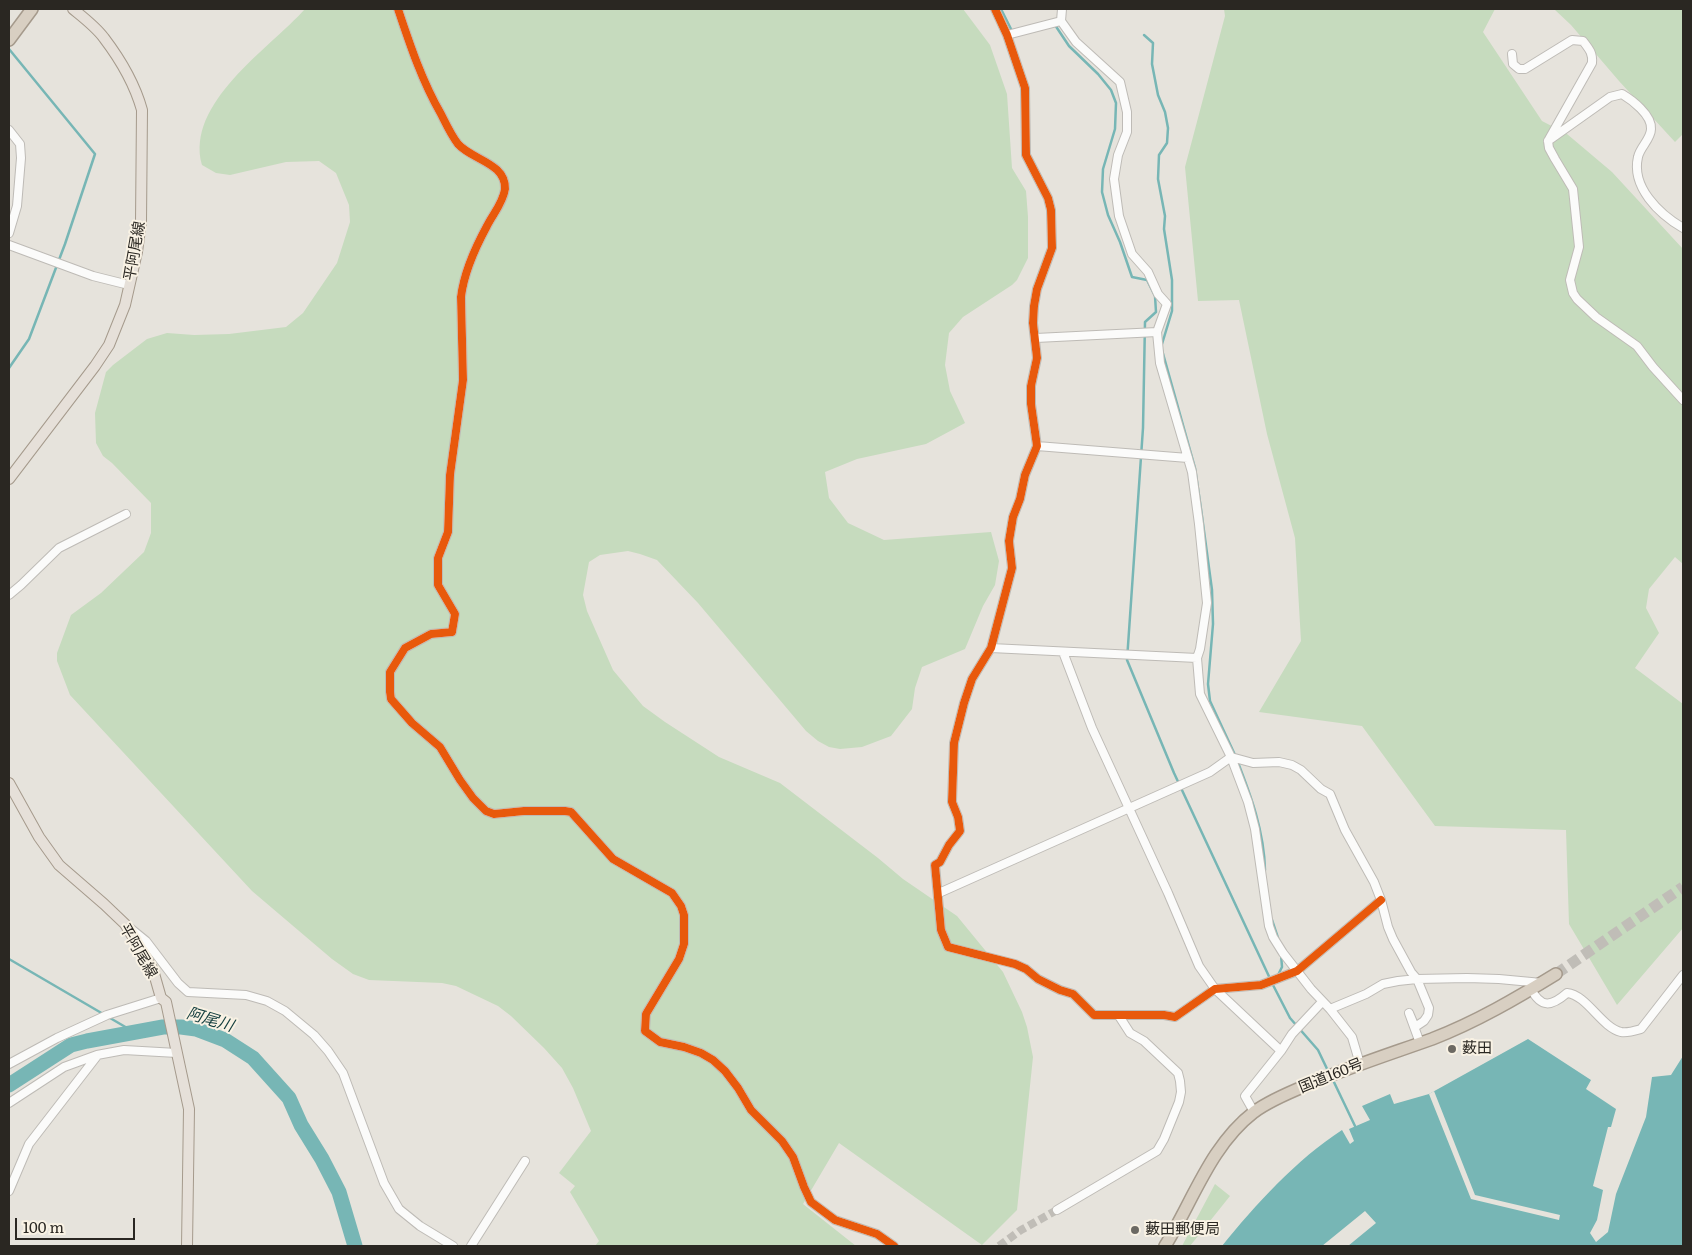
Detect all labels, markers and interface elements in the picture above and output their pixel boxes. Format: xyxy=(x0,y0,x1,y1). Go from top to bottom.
street label: 平阿尾線 xyxy=(121,220,149,282)
street label: 平阿尾線 xyxy=(115,921,161,981)
water label: 阿尾川 xyxy=(184,1004,236,1036)
place label: 薮田 xyxy=(1462,1040,1492,1058)
marker: 薮田 xyxy=(1446,1043,1458,1055)
street label: 国道160号 xyxy=(1296,1055,1366,1097)
scale bar xyxy=(18,1208,138,1240)
text: 100 m xyxy=(23,1215,64,1238)
place label: 藪田郵便局 xyxy=(1145,1221,1220,1239)
marker: 藪田郵便局 xyxy=(1129,1224,1141,1236)

